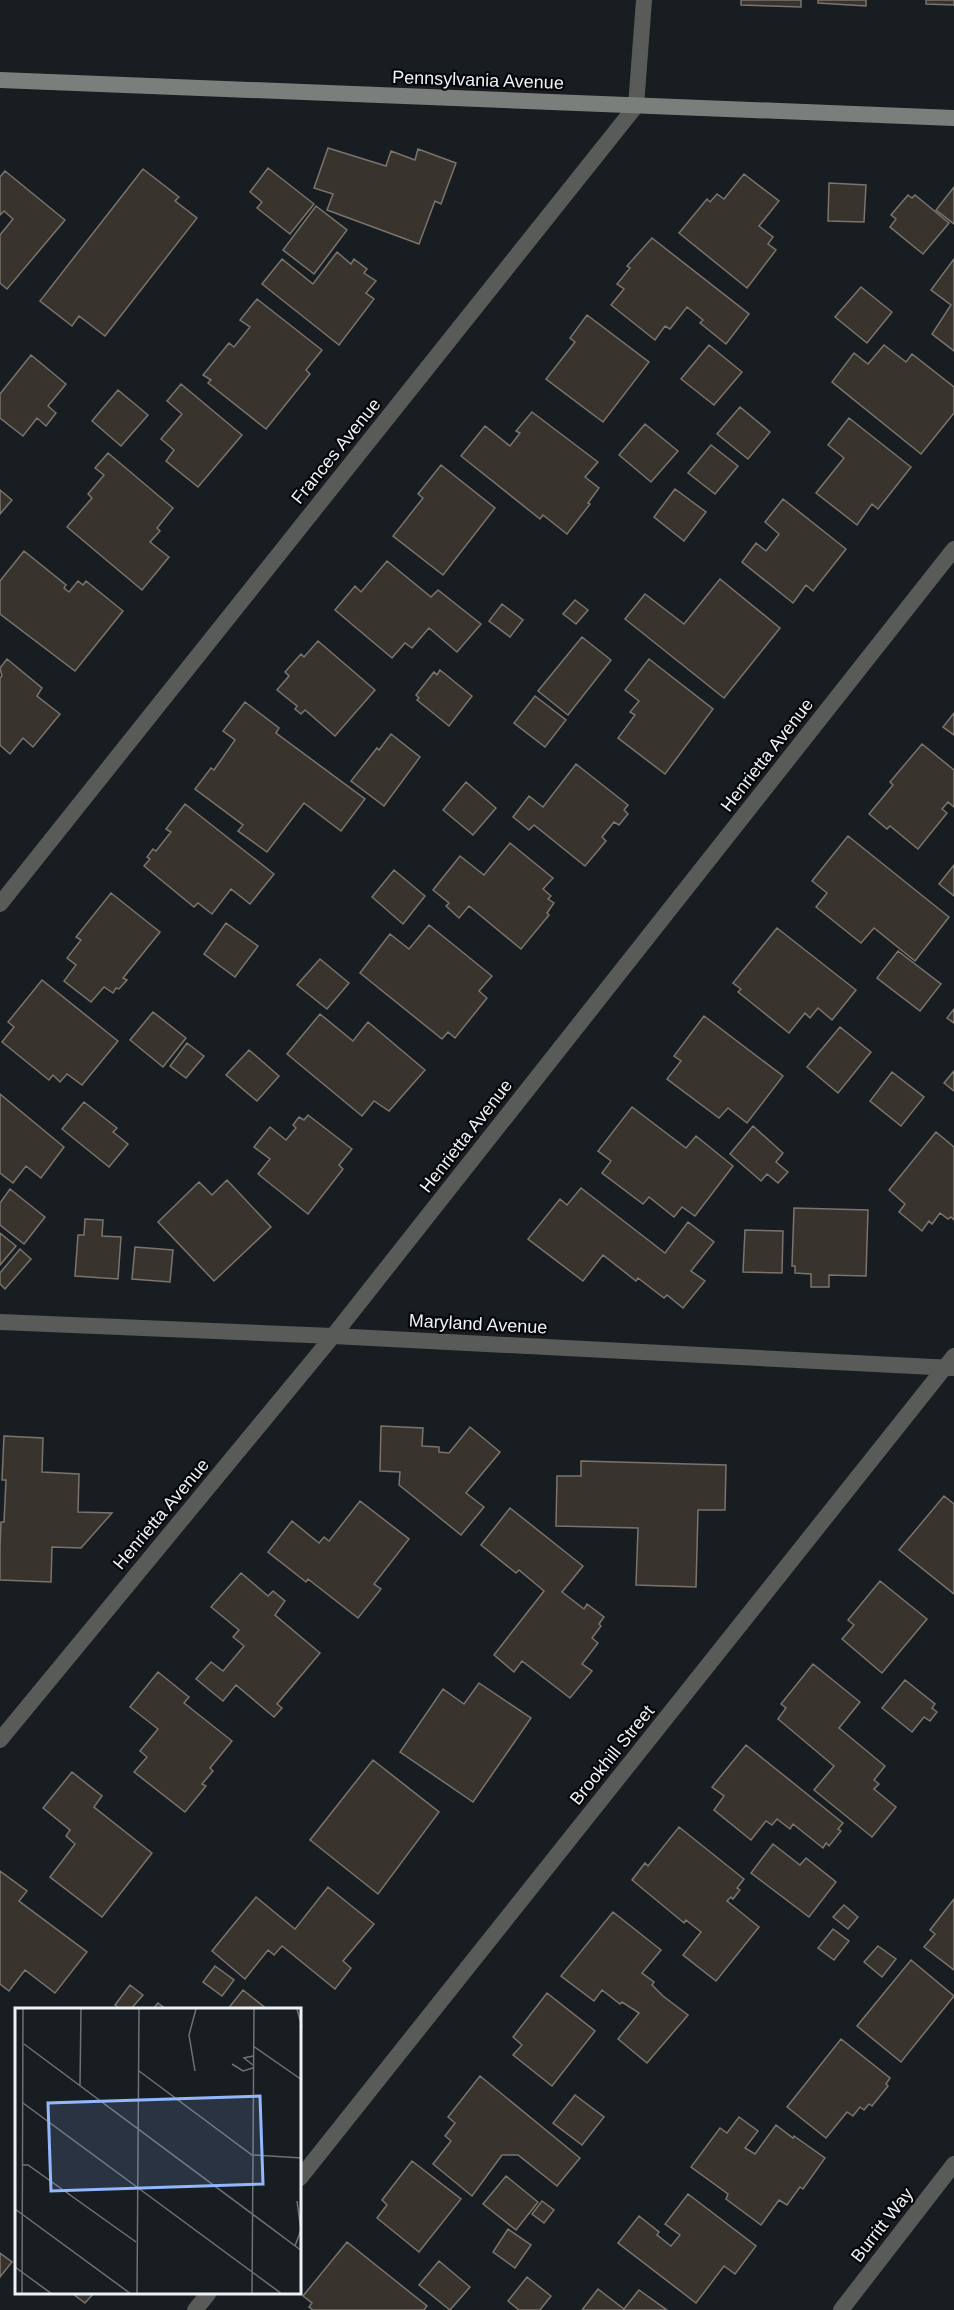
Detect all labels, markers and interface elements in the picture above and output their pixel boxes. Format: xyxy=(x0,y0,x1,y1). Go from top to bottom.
street label: Pennsylvania Avenue xyxy=(392,67,564,93)
street label: Frances Avenue xyxy=(287,394,385,508)
street label: Henrietta Avenue xyxy=(717,695,817,815)
street label: Henrietta Avenue xyxy=(416,1076,516,1196)
street label: Maryland Avenue xyxy=(408,1310,548,1338)
street label: Henrietta Avenue xyxy=(109,1455,213,1573)
street label: Brookhill Street xyxy=(566,1701,658,1809)
inset map xyxy=(15,2008,302,2295)
street label: Burritt Way xyxy=(847,2184,917,2266)

